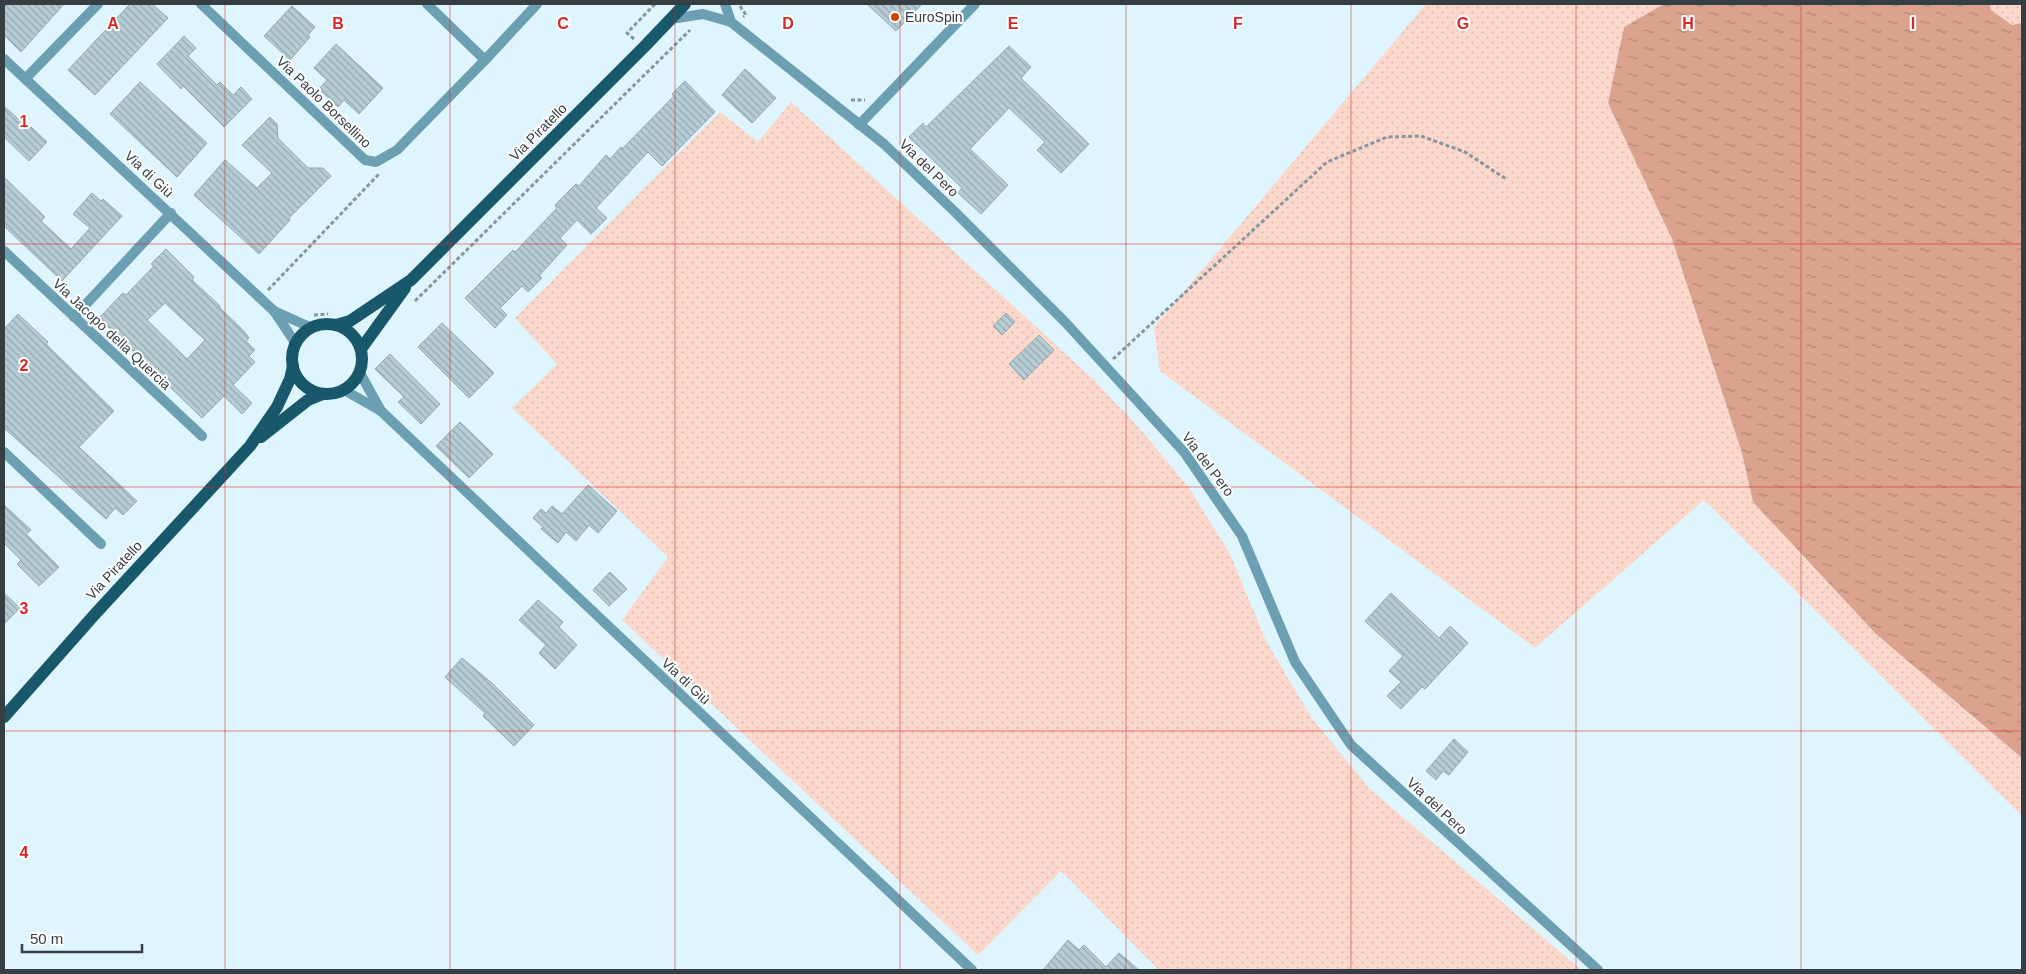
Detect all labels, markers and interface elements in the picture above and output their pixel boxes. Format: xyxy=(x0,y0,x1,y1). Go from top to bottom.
place label: EuroSpin xyxy=(905,9,963,25)
marker: EuroSpin xyxy=(889,11,901,23)
text: A xyxy=(107,15,119,32)
text: B xyxy=(332,15,344,32)
text: C xyxy=(557,15,569,32)
text: D xyxy=(782,15,794,32)
text: E xyxy=(1008,15,1019,32)
text: F xyxy=(1233,15,1243,32)
text: G xyxy=(1457,15,1469,32)
text: H xyxy=(1682,15,1694,32)
text: I xyxy=(1911,15,1915,32)
street label: Via Paolo Borsellino xyxy=(273,53,375,151)
street label: Via Piratello xyxy=(506,100,570,164)
text: 1 xyxy=(20,113,29,130)
street label: Via del Pero xyxy=(896,136,962,200)
street label: Via di Giù xyxy=(121,148,177,200)
street label: Via Jacopo della Quercia xyxy=(50,275,174,393)
text: 2 xyxy=(20,357,29,374)
street label: Via del Pero xyxy=(1179,429,1237,499)
street label: Via Piratello xyxy=(83,537,145,603)
text: 3 xyxy=(20,600,29,617)
street label: Via di Giù xyxy=(658,655,714,707)
street label: Via del Pero xyxy=(1404,774,1470,838)
text: 4 xyxy=(20,844,29,861)
scale bar xyxy=(22,922,142,954)
text: 50 m xyxy=(30,930,63,947)

